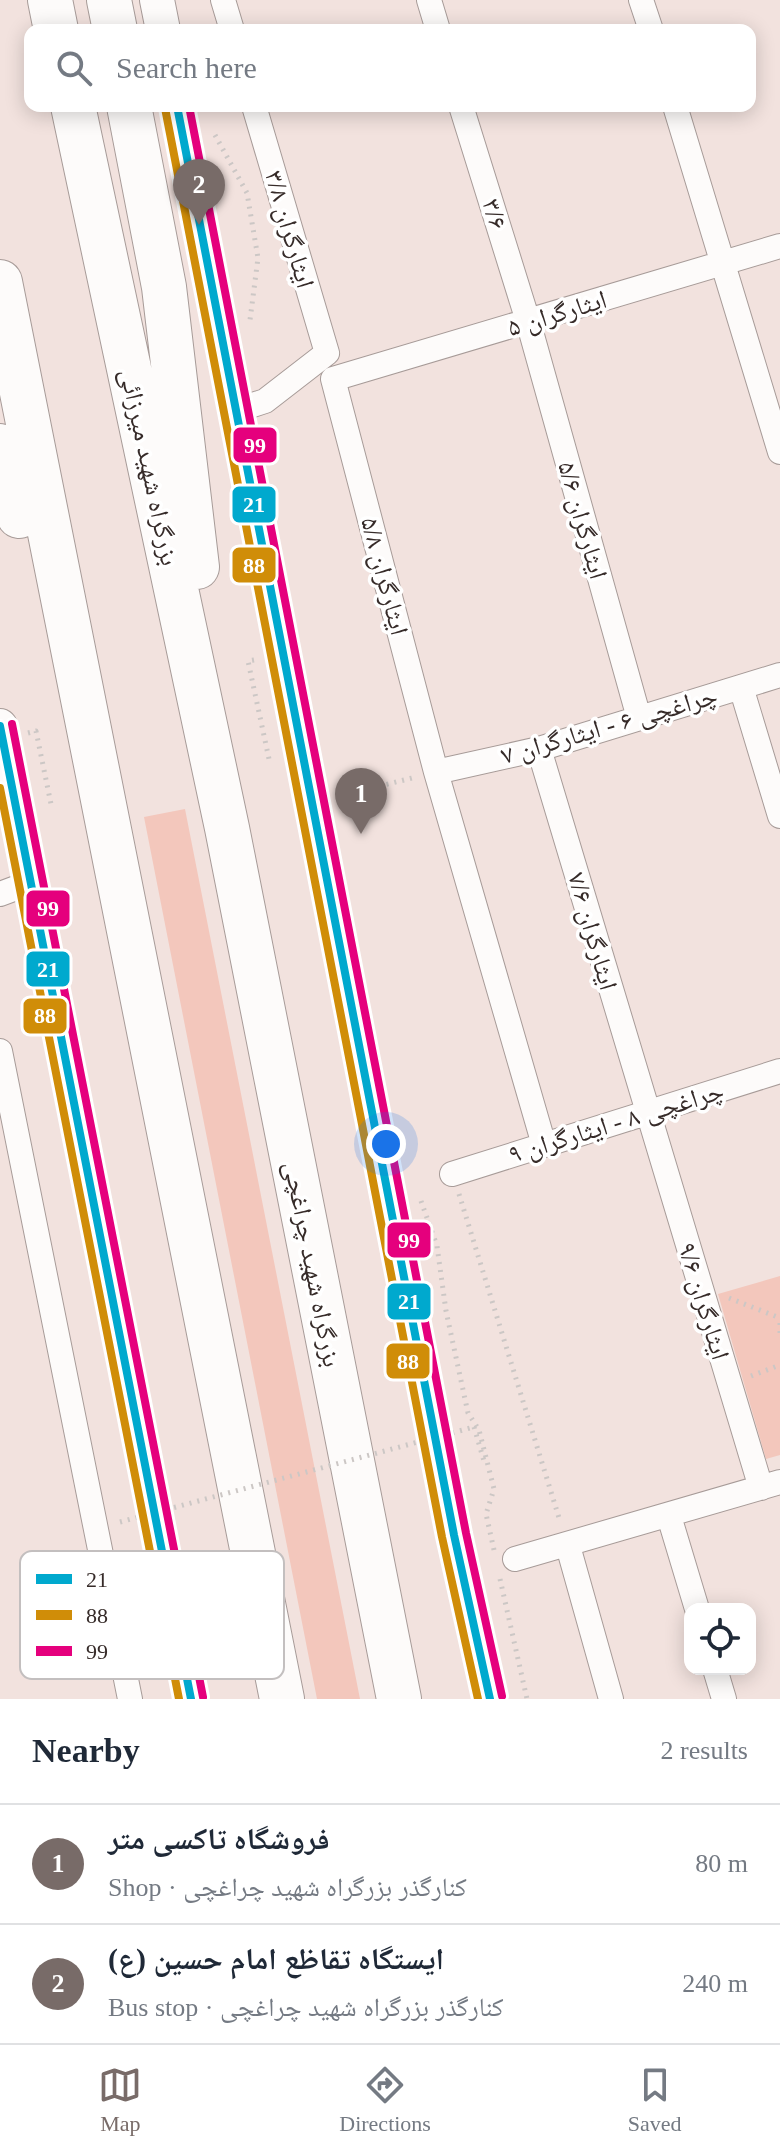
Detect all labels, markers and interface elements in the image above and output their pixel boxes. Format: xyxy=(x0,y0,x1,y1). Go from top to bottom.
search box xyxy=(24,24,756,112)
icon: search xyxy=(52,46,96,90)
text: Search here xyxy=(116,51,257,84)
pin: 2 xyxy=(173,159,225,225)
street label: ایثارگران ۳/۸ xyxy=(258,167,320,292)
street label: ۳/۶ xyxy=(476,195,513,233)
street label: ایثارگران ۵ xyxy=(504,285,610,343)
street label: بزرگراه شهید میرزائی xyxy=(114,366,185,568)
line badge: 99 xyxy=(232,426,278,464)
text: 99 xyxy=(244,433,266,458)
street label: ایثارگران ۵/۶ xyxy=(551,458,613,583)
line badge: 21 xyxy=(231,485,277,524)
text: 21 xyxy=(243,492,265,517)
street label: ایثارگران ۵/۸ xyxy=(354,514,414,639)
line badge: 88 xyxy=(231,546,277,584)
text: 88 xyxy=(243,553,265,578)
street label: چراغچی ۶ - ایثارگران ۷ xyxy=(498,681,721,771)
pin: 1 xyxy=(335,768,387,834)
street label: ایثارگران ۷/۶ xyxy=(561,869,623,994)
line badge: 99 xyxy=(25,889,71,928)
text: 99 xyxy=(37,896,59,921)
line badge: 21 xyxy=(25,950,71,988)
text: 21 xyxy=(37,957,59,982)
line badge: 88 xyxy=(22,997,68,1035)
text: 88 xyxy=(34,1003,56,1028)
street label: چراغچی ۸ - ایثارگران ۹ xyxy=(505,1076,727,1170)
your location xyxy=(366,1124,406,1164)
street label: بزرگراه شهید چراغچی xyxy=(277,1159,347,1370)
line badge: 99 xyxy=(386,1221,432,1259)
text: 99 xyxy=(398,1228,420,1253)
street label: ایثارگران ۹/۶ xyxy=(671,1239,735,1363)
line badge: 21 xyxy=(386,1282,432,1321)
text: 21 xyxy=(398,1289,420,1314)
line badge: 88 xyxy=(385,1342,431,1380)
text: 88 xyxy=(397,1349,419,1374)
legend xyxy=(20,1551,284,1679)
text: 21 xyxy=(86,1567,108,1592)
text: 88 xyxy=(86,1603,108,1628)
map controls xyxy=(684,1603,756,1675)
button: locate xyxy=(684,1603,756,1675)
text: 99 xyxy=(86,1639,108,1664)
text: Nearby xyxy=(32,1732,140,1769)
text: 2 results xyxy=(661,1736,748,1765)
text: فروشگاه تاکسی متر xyxy=(108,1822,330,1855)
text: 1 xyxy=(52,1849,65,1878)
text: 80 m xyxy=(695,1849,748,1878)
text: Shop · کنارگذر بزرگراه شهید چراغچی xyxy=(108,1873,467,1902)
text: ایستگاه تقاظع امام حسین (ع) xyxy=(108,1942,444,1975)
text: 2 xyxy=(52,1969,65,1998)
text: 240 m xyxy=(682,1969,748,1998)
text: Bus stop · کنارگذر بزرگراه شهید چراغچی xyxy=(108,1993,504,2022)
tab: Map xyxy=(98,2063,142,2137)
tab: Directions xyxy=(339,2063,431,2137)
tab: Saved xyxy=(628,2063,682,2137)

